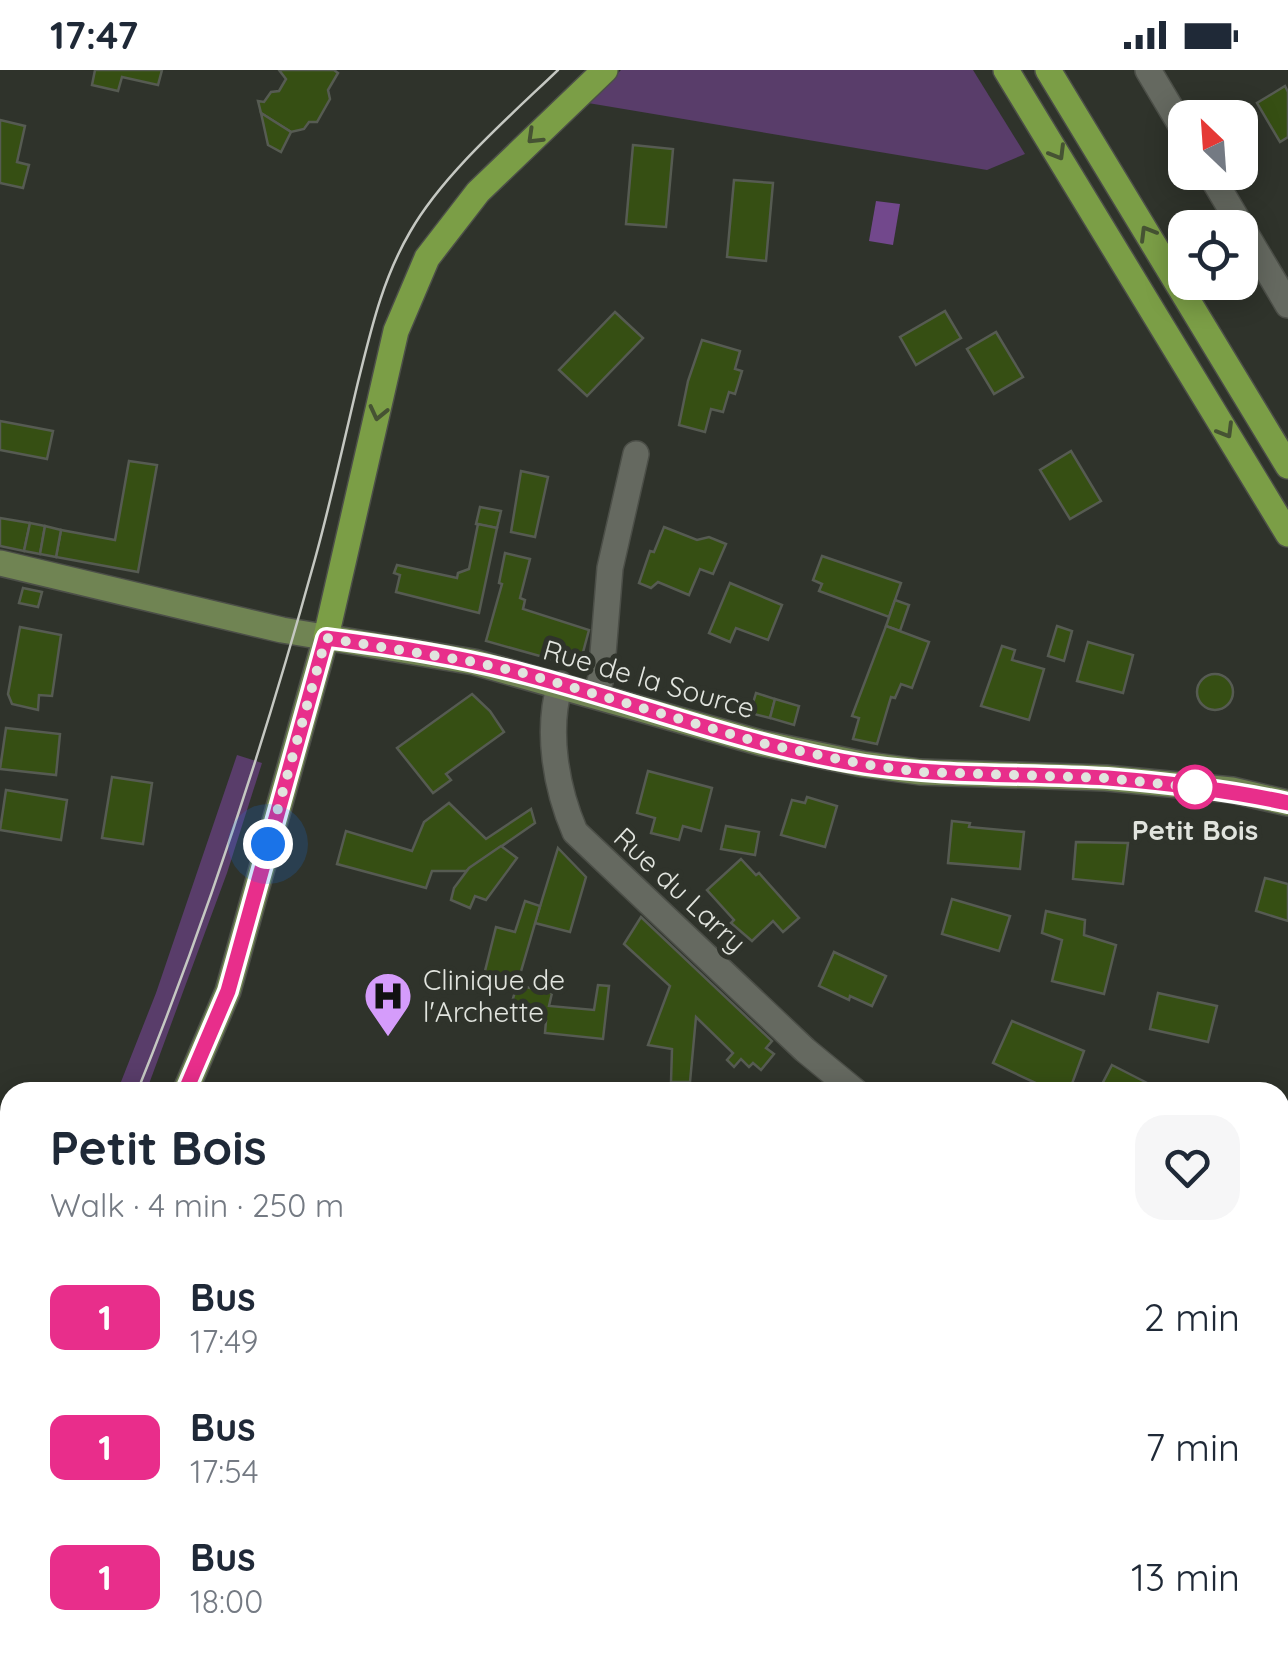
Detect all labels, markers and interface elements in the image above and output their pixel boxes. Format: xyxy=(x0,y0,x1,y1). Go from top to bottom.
text: 17:47 xyxy=(50,11,138,59)
north arrow xyxy=(1168,100,1258,190)
map controls xyxy=(1168,100,1258,300)
one-way arrow xyxy=(527,125,546,143)
one-way arrow xyxy=(1046,142,1065,160)
button: locate xyxy=(1168,210,1258,300)
one-way arrow xyxy=(1140,226,1159,244)
one-way arrow xyxy=(369,404,390,421)
one-way arrow xyxy=(1214,420,1233,438)
street label: Rue de la Source xyxy=(539,632,759,725)
marker: Petit Bois xyxy=(1174,766,1216,808)
place label: Petit Bois xyxy=(1132,812,1258,847)
your location xyxy=(243,819,293,869)
street label: Rue du Larry xyxy=(607,819,754,960)
place label: Clinique de l'Archette xyxy=(423,962,565,1029)
hospital icon: Clinique de l'Archette xyxy=(362,970,414,1038)
button: heart xyxy=(1135,1115,1240,1220)
text: Petit Bois xyxy=(50,1117,267,1177)
text: Walk · 4 min · 250 m xyxy=(50,1185,344,1225)
text: Bus xyxy=(190,1273,256,1321)
text: 2 min xyxy=(1144,1293,1240,1341)
text: 1 xyxy=(98,1295,112,1339)
text: 17:49 xyxy=(190,1321,258,1361)
text: Bus xyxy=(190,1403,256,1451)
text: 7 min xyxy=(1145,1423,1240,1471)
text: 1 xyxy=(98,1425,112,1469)
text: 17:54 xyxy=(190,1451,259,1491)
text: Bus xyxy=(190,1533,256,1581)
text: 13 min xyxy=(1131,1553,1240,1601)
text: 1 xyxy=(98,1555,112,1599)
text: 18:00 xyxy=(190,1581,263,1621)

